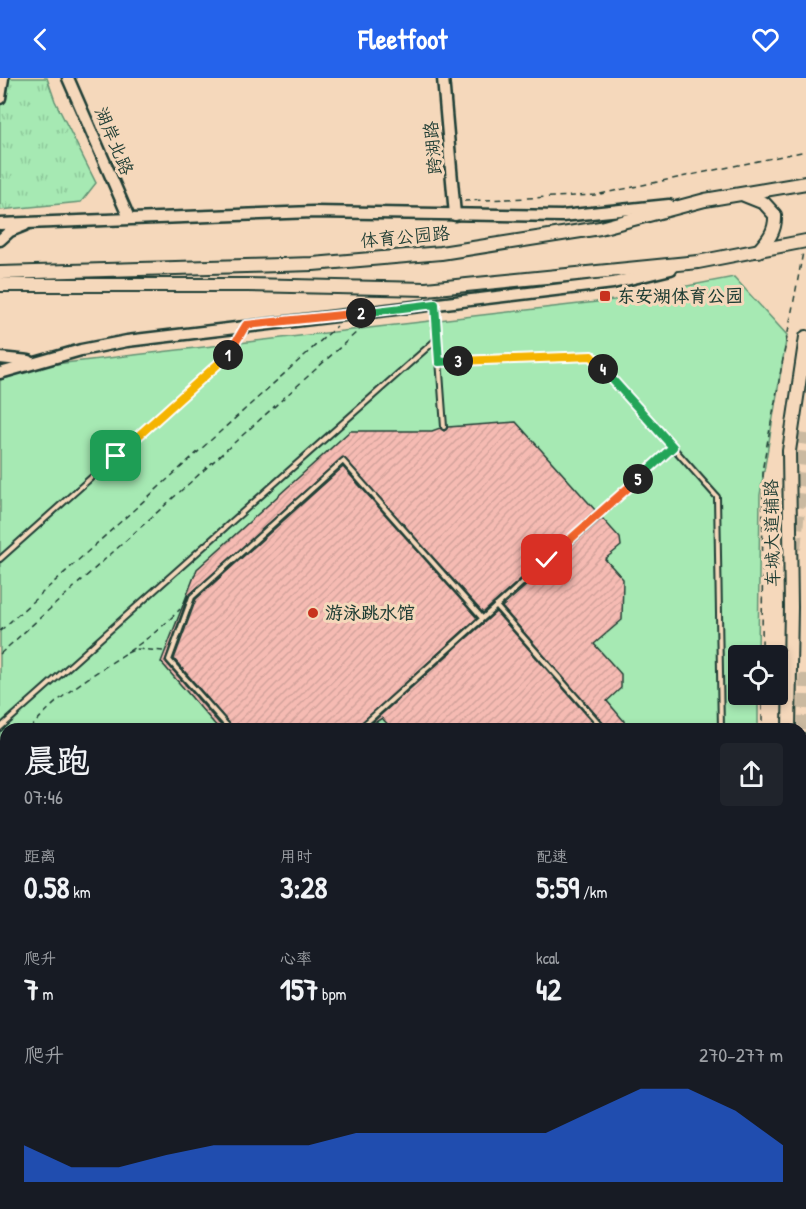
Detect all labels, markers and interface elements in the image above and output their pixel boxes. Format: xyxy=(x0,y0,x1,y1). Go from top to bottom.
text: Fleetfoot xyxy=(359,21,447,57)
icon: back xyxy=(24,23,57,56)
icon: heart xyxy=(749,23,782,56)
street label: 湖岸北路 xyxy=(89,103,140,179)
street label: 跨湖路 xyxy=(418,120,447,176)
street label: 体育公园路 xyxy=(359,220,451,253)
place label: 东安湖体育公园 xyxy=(617,283,743,308)
marker: 东安湖体育公园 xyxy=(598,289,612,303)
pin: 2 xyxy=(346,298,376,328)
text: 2 xyxy=(357,302,365,324)
pin: 1 xyxy=(213,340,243,370)
text: 1 xyxy=(225,344,231,366)
pin: 3 xyxy=(443,346,473,376)
text: 3 xyxy=(454,350,462,372)
pin: 4 xyxy=(588,354,618,384)
text: 4 xyxy=(600,358,606,380)
pin xyxy=(90,430,141,481)
icon: arrive xyxy=(99,439,132,472)
pin: 5 xyxy=(623,464,653,494)
text: 5 xyxy=(635,468,641,490)
street label: 车城大道辅路 xyxy=(758,479,785,587)
pin xyxy=(521,534,572,585)
icon: check xyxy=(530,543,563,576)
place label: 游泳跳水馆 xyxy=(325,600,415,625)
marker: 游泳跳水馆 xyxy=(306,606,320,620)
map controls xyxy=(728,645,788,705)
button: locate xyxy=(728,645,788,705)
text: 晨跑 xyxy=(24,738,90,782)
button: share xyxy=(720,743,783,806)
text: 07:46 xyxy=(24,783,63,810)
text: 距离 xyxy=(24,845,56,867)
text: 用时 xyxy=(280,845,312,867)
text: 配速 xyxy=(536,845,568,867)
text: 0.58 xyxy=(24,867,70,907)
text: 3:28 xyxy=(280,867,327,907)
text: 5:59 xyxy=(536,867,579,907)
text: km xyxy=(70,881,91,903)
text: /km xyxy=(579,881,607,903)
text: 爬升 xyxy=(24,947,56,969)
text: 心率 xyxy=(280,947,312,969)
text: kcal xyxy=(536,947,559,969)
text: 7 xyxy=(24,969,39,1009)
text: 157 xyxy=(280,969,318,1009)
text: 42 xyxy=(536,969,561,1009)
text: m xyxy=(39,983,53,1005)
text: bpm xyxy=(318,983,346,1005)
text: 爬升 xyxy=(24,1041,64,1068)
text: 270–277 m xyxy=(699,1041,783,1068)

